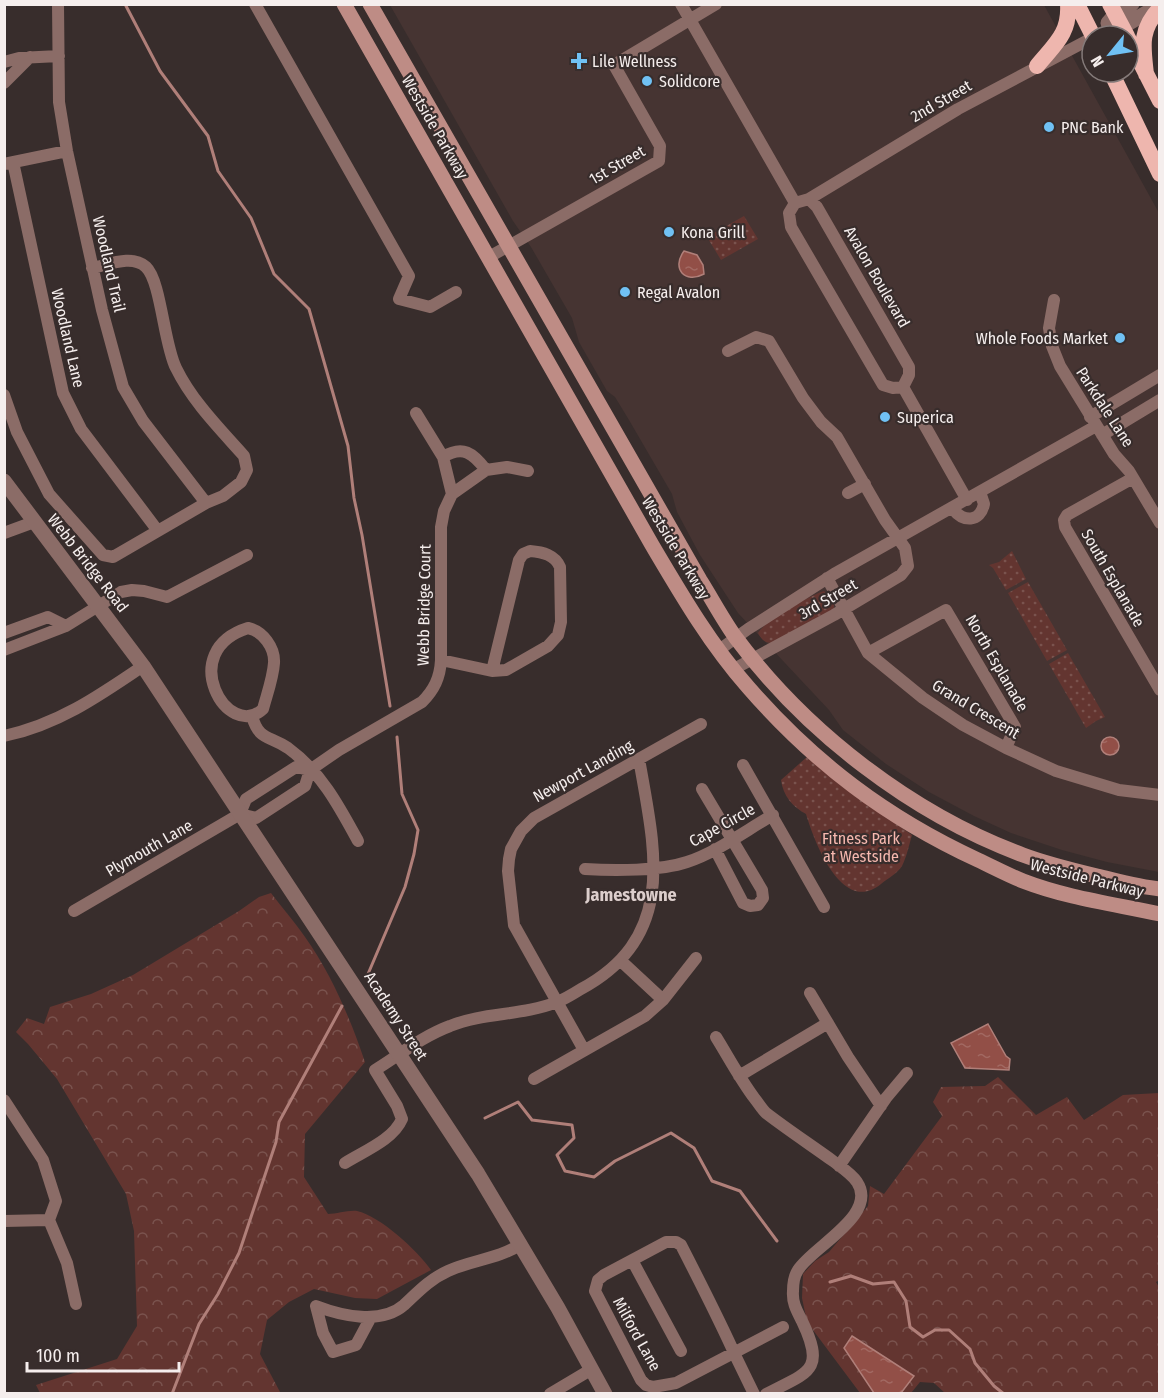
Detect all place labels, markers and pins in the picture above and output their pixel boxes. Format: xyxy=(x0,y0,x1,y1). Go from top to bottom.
marker: Lile Wellness xyxy=(570,52,588,70)
place label: Lile Wellness xyxy=(592,52,677,71)
place label: Solidcore xyxy=(659,72,720,91)
marker: Solidcore xyxy=(640,74,654,88)
place label: PNC Bank xyxy=(1061,118,1124,137)
marker: PNC Bank xyxy=(1042,120,1056,134)
place label: Kona Grill xyxy=(681,223,745,242)
marker: Kona Grill xyxy=(662,225,676,239)
place label: Regal Avalon xyxy=(637,283,720,302)
marker: Regal Avalon xyxy=(618,285,632,299)
place label: Whole Foods Market xyxy=(976,329,1109,348)
marker: Whole Foods Market xyxy=(1113,331,1127,345)
place label: Superica xyxy=(897,408,954,427)
marker: Superica xyxy=(878,410,892,424)

